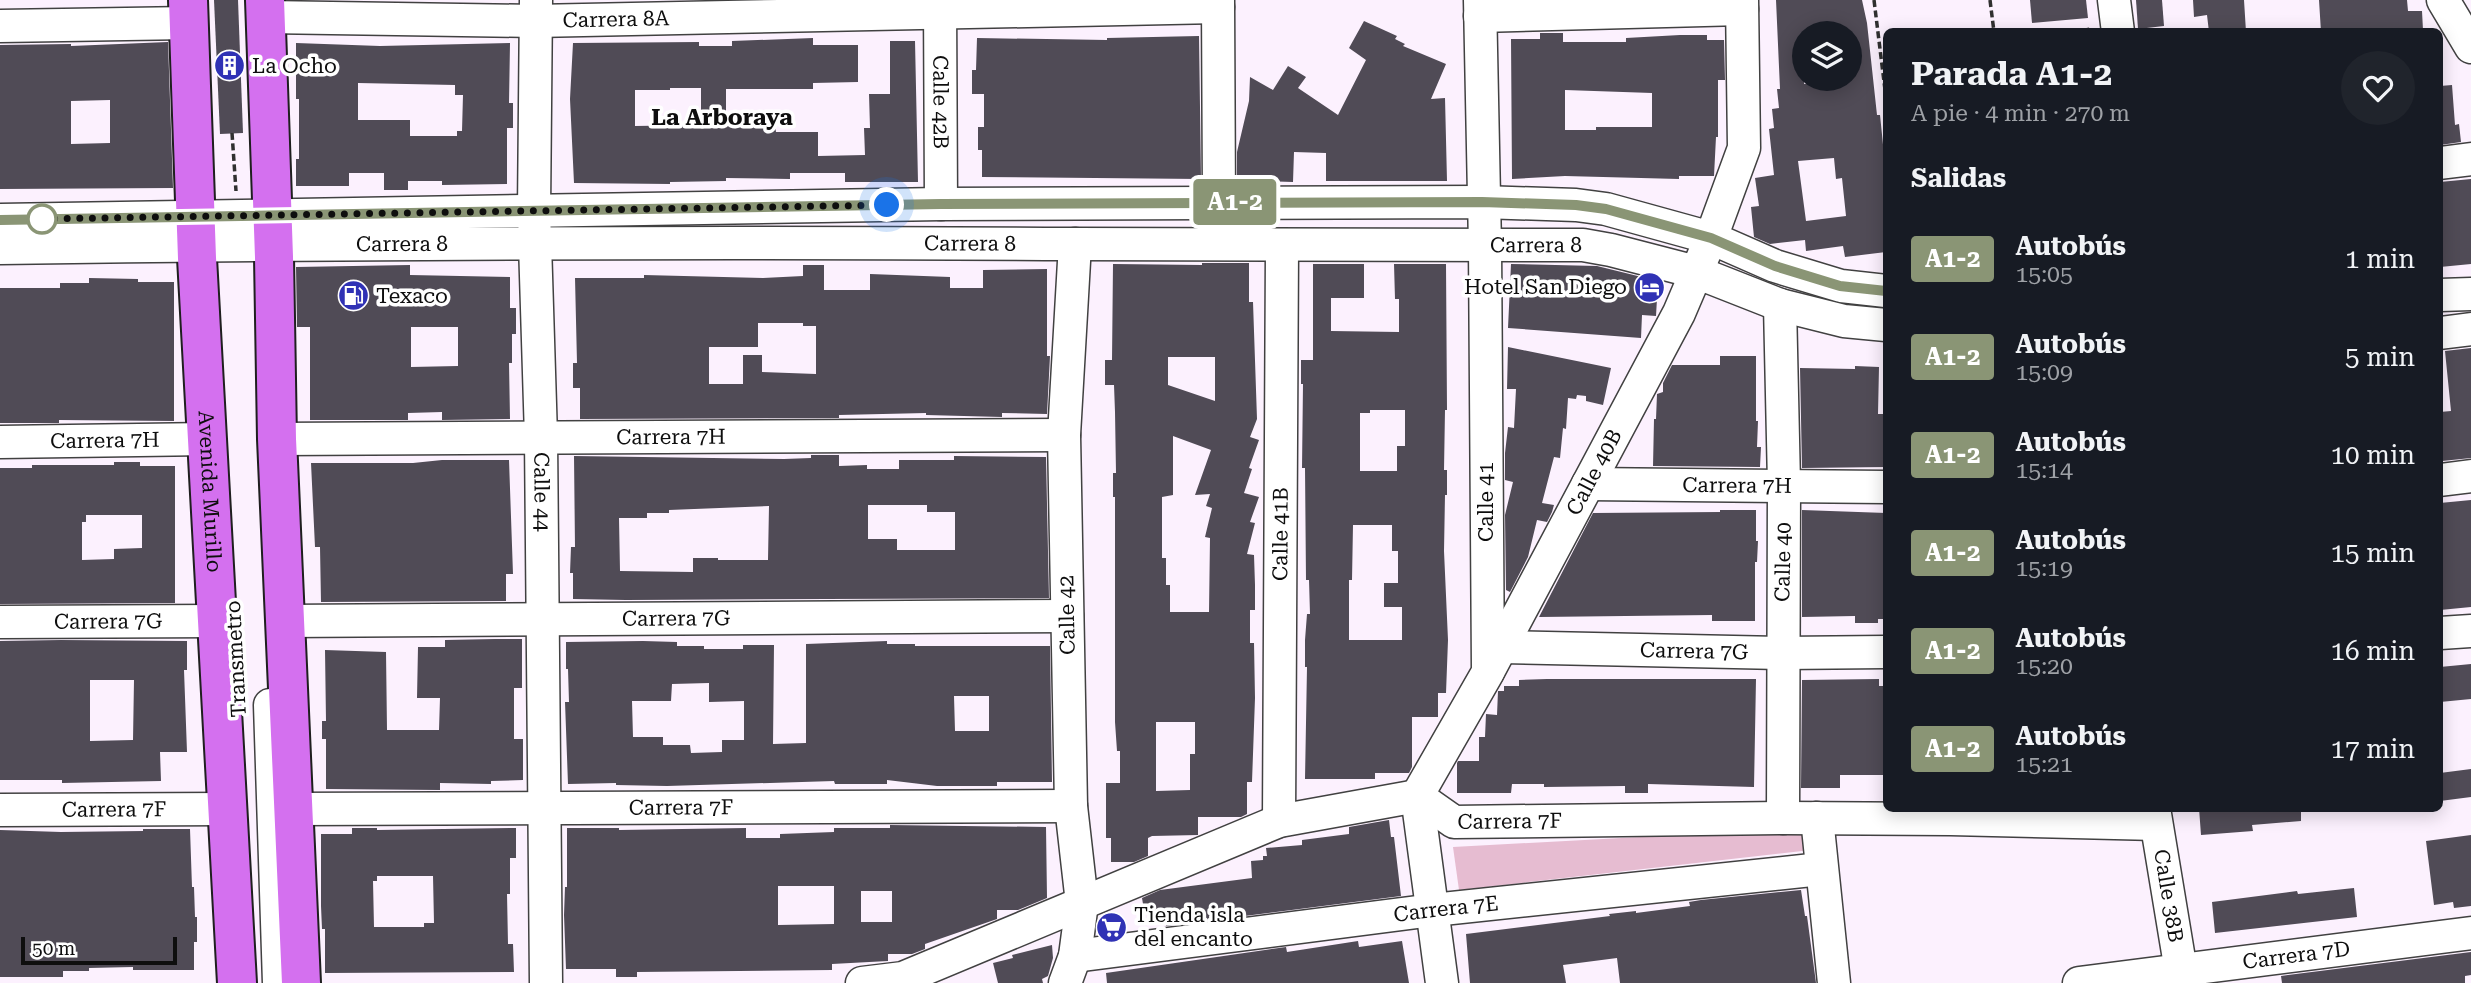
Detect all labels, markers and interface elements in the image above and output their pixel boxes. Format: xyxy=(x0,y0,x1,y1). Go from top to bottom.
street label: Carrera 8A xyxy=(562,6,670,32)
map controls xyxy=(1792,21,1862,91)
button: layers xyxy=(1792,21,1862,91)
building icon: La Ocho xyxy=(212,49,246,83)
button: heart xyxy=(2341,51,2415,125)
place label: La Ocho xyxy=(252,54,337,78)
text: Parada A1-2 xyxy=(1911,54,2112,93)
street label: Calle 42B xyxy=(928,55,953,149)
text: A pie · 4 min · 270 m xyxy=(1911,100,2130,127)
district label: La Arboraya xyxy=(651,104,793,131)
text: Salidas xyxy=(1911,163,2006,193)
line badge: A1-2 xyxy=(1186,179,1284,225)
your location xyxy=(869,187,904,222)
text: A1-2 xyxy=(1207,188,1263,216)
unlabelled marker xyxy=(27,204,57,234)
street label: Carrera 8 xyxy=(924,231,1016,256)
text: Autobús xyxy=(2015,231,2126,261)
street label: Carrera 8 xyxy=(356,232,448,256)
street label: Carrera 8 xyxy=(1490,233,1582,257)
text: 1 min xyxy=(2345,244,2415,274)
text: A1-2 xyxy=(1925,245,1980,273)
text: 15:05 xyxy=(2015,261,2073,288)
hotel icon: Hotel San Diego xyxy=(1633,270,1667,304)
place label: Hotel San Diego xyxy=(1464,275,1627,299)
fuel station icon: Texaco xyxy=(336,279,370,313)
place label: Texaco xyxy=(376,284,448,308)
text: Autobús xyxy=(2015,329,2126,359)
text: 5 min xyxy=(2345,342,2415,372)
text: A1-2 xyxy=(1925,343,1980,371)
text: 15:09 xyxy=(2015,359,2073,386)
street label: Avenida Murillo xyxy=(193,410,226,573)
street label: Carrera 7H xyxy=(616,425,726,449)
street label: Calle 40B xyxy=(1562,425,1627,519)
text: Autobús xyxy=(2015,427,2126,457)
street label: Carrera 7H xyxy=(50,428,160,453)
text: 10 min xyxy=(2331,440,2415,470)
text: A1-2 xyxy=(1925,441,1980,469)
street label: Calle 44 xyxy=(529,452,554,532)
text: 15:14 xyxy=(2015,457,2073,484)
street label: Calle 41 xyxy=(1474,462,1498,542)
street label: Carrera 7H xyxy=(1682,473,1792,498)
street label: Calle 41B xyxy=(1268,487,1293,581)
street label: Calle 40 xyxy=(1770,522,1796,602)
text: Autobús xyxy=(2015,525,2126,555)
text: 15 min xyxy=(2331,538,2415,568)
text: A1-2 xyxy=(1925,539,1980,567)
text: 15:19 xyxy=(2015,555,2073,582)
street label: Calle 42 xyxy=(1054,575,1080,655)
street label: Transmetro xyxy=(221,600,251,718)
street label: Carrera 7G xyxy=(622,606,730,631)
street label: Carrera 7G xyxy=(54,609,162,634)
text: Autobús xyxy=(2015,623,2126,653)
text: 16 min xyxy=(2331,636,2415,666)
text: A1-2 xyxy=(1925,637,1980,665)
street label: Carrera 7G xyxy=(1640,638,1748,664)
text: 15:20 xyxy=(2015,653,2073,680)
text: Autobús xyxy=(2015,721,2126,751)
text: 17 min xyxy=(2331,734,2415,764)
text: A1-2 xyxy=(1925,735,1980,763)
text: 15:21 xyxy=(2015,751,2073,778)
street label: Carrera 7F xyxy=(629,795,733,820)
street label: Carrera 7F xyxy=(62,797,166,822)
street label: Carrera 7F xyxy=(1457,809,1562,834)
street label: Calle 38B xyxy=(2149,848,2188,944)
street label: Carrera 7E xyxy=(1392,891,1500,927)
place label: Tienda isla del encanto xyxy=(1134,903,1253,951)
supermarket icon: Tienda isla del encanto xyxy=(1094,910,1128,944)
scale bar xyxy=(21,934,177,966)
text: 50 m xyxy=(32,937,75,960)
street label: Carrera 7D xyxy=(2241,937,2351,974)

